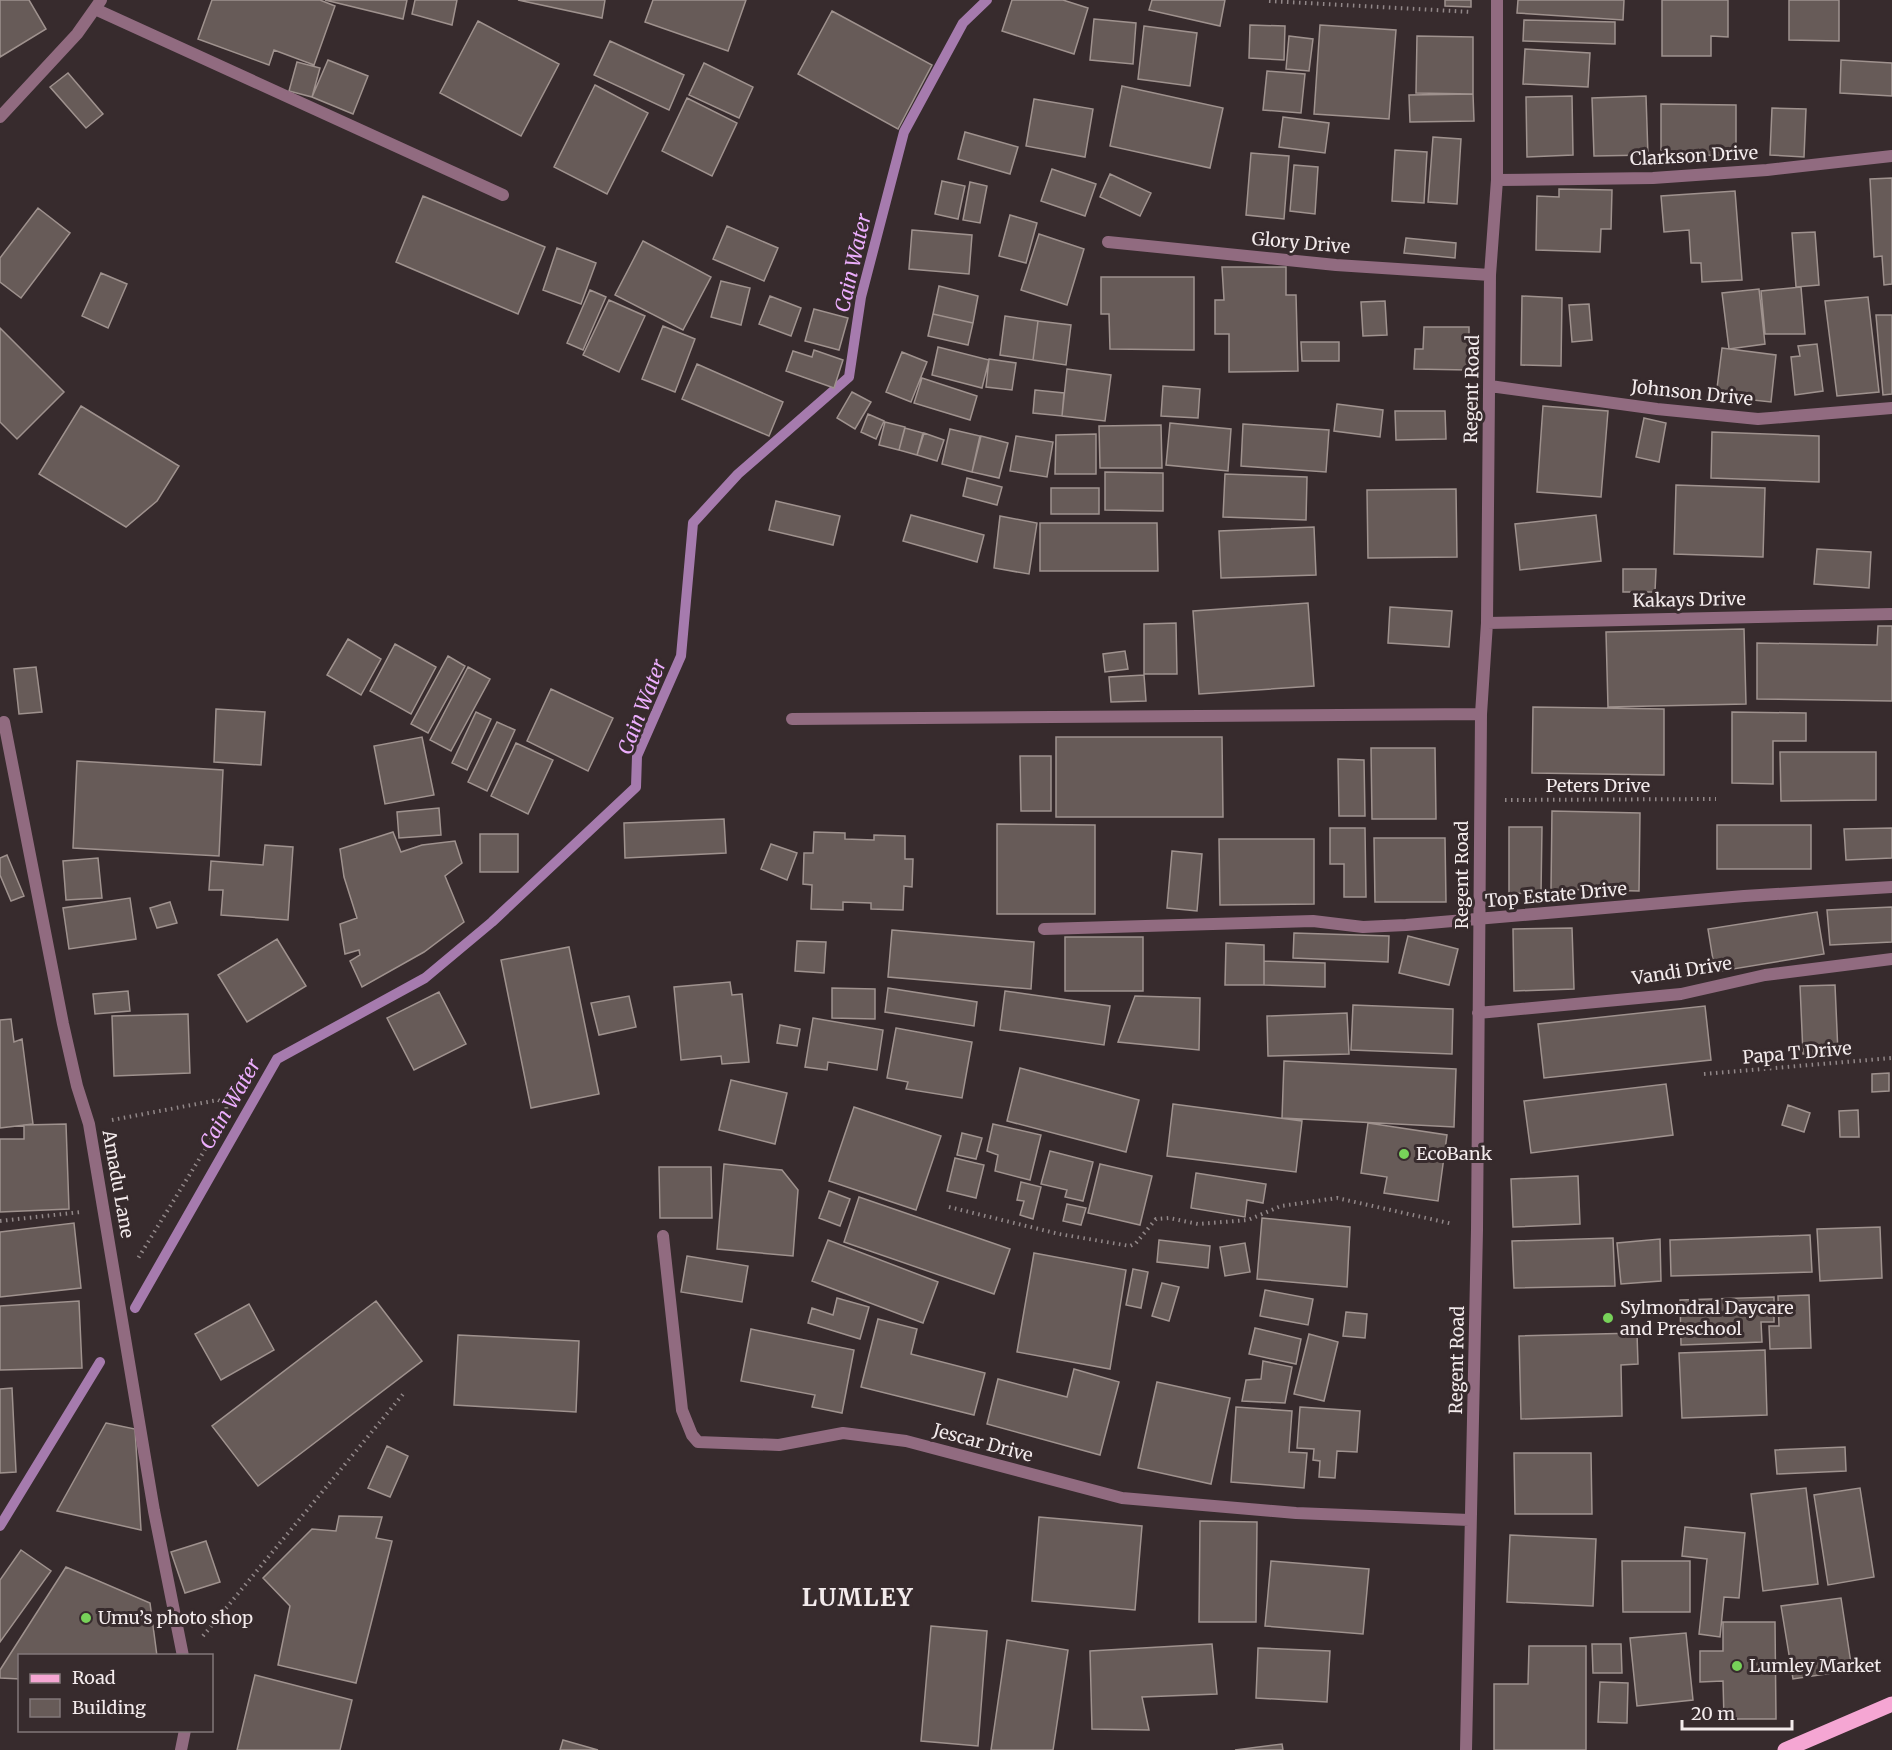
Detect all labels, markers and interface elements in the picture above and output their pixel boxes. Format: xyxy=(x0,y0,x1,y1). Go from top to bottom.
street label: Clarkson Drive xyxy=(1629,141,1759,170)
water label: Cain Water xyxy=(829,210,876,315)
street label: Glory Drive xyxy=(1251,227,1351,258)
street label: Regent Road xyxy=(1459,334,1484,443)
street label: Johnson Drive xyxy=(1629,375,1754,410)
street label: Kakays Drive xyxy=(1632,587,1746,612)
water label: Cain Water xyxy=(612,655,671,758)
street label: Peters Drive xyxy=(1546,774,1650,797)
street label: Regent Road xyxy=(1450,821,1473,929)
street label: Top Estate Drive xyxy=(1484,877,1628,912)
street label: Vandi Drive xyxy=(1630,951,1733,990)
street label: Papa T Drive xyxy=(1741,1036,1852,1069)
water label: Cain Water xyxy=(194,1053,266,1153)
street label: Amadu Lane xyxy=(97,1127,139,1240)
place label: EcoBank xyxy=(1416,1142,1493,1165)
marker: EcoBank xyxy=(1397,1147,1411,1161)
place label: Sylmondral Daycare and Preschool xyxy=(1620,1296,1794,1340)
street label: Regent Road xyxy=(1444,1305,1469,1414)
marker: Sylmondral Daycare and Preschool xyxy=(1601,1311,1615,1325)
street label: Jescar Drive xyxy=(930,1418,1036,1467)
district label: LUMLEY xyxy=(802,1582,914,1613)
place label: Umu’s photo shop xyxy=(98,1606,253,1629)
marker: Umu’s photo shop xyxy=(79,1611,93,1625)
legend xyxy=(18,1654,213,1732)
place label: Lumley Market xyxy=(1749,1654,1881,1677)
marker: Lumley Market xyxy=(1730,1659,1744,1673)
text: Road xyxy=(72,1666,116,1689)
scale bar xyxy=(1682,1693,1792,1731)
text: Building xyxy=(72,1696,146,1719)
text: 20 m xyxy=(1691,1702,1735,1725)

